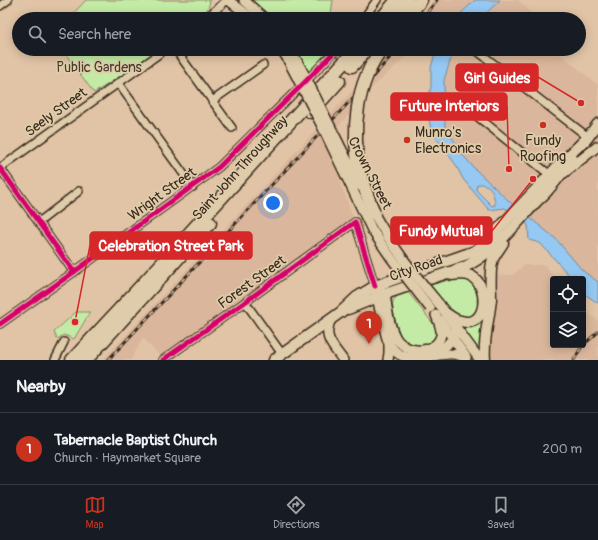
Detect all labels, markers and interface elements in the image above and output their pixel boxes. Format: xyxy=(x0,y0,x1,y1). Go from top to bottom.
search box xyxy=(12,12,586,56)
icon: search xyxy=(26,23,48,45)
text: Search here xyxy=(58,25,131,44)
park label: Public Gardens xyxy=(56,59,143,76)
callout: Girl Guides xyxy=(456,64,538,91)
text: Girl Guides xyxy=(464,69,531,88)
street label: Seely Street xyxy=(22,84,91,140)
callout: Future Interiors xyxy=(391,93,507,120)
text: Future Interiors xyxy=(399,97,499,116)
street label: Saint John Throughway xyxy=(189,112,291,224)
marker: Fundy Roofing xyxy=(538,120,548,130)
place label: Munro's Electronics xyxy=(415,124,482,157)
place label: Fundy Roofing xyxy=(520,132,566,165)
street label: Crown Street xyxy=(344,134,396,212)
marker: Munro's Electronics xyxy=(402,135,412,145)
street label: Wright Street xyxy=(125,163,200,224)
your location xyxy=(263,193,283,213)
callout: Fundy Mutual xyxy=(391,217,492,244)
text: Fundy Mutual xyxy=(399,222,483,241)
callout: Celebration Street Park xyxy=(90,232,252,259)
text: Celebration Street Park xyxy=(98,237,244,256)
street label: Forest Street xyxy=(215,251,290,312)
street label: City Road xyxy=(387,251,445,285)
map controls xyxy=(550,276,586,348)
button: locate xyxy=(550,276,586,312)
pin: 1 xyxy=(356,311,382,344)
button: layers xyxy=(550,312,586,348)
text: Nearby xyxy=(16,376,65,397)
text: Tabernacle Baptist Church xyxy=(54,431,217,450)
text: 1 xyxy=(26,441,32,457)
text: 200 m xyxy=(543,441,582,457)
text: Church · Haymarket Square xyxy=(54,450,201,466)
tab: Map xyxy=(84,494,106,531)
tab: Directions xyxy=(273,494,320,531)
tab: Saved xyxy=(487,494,514,531)

